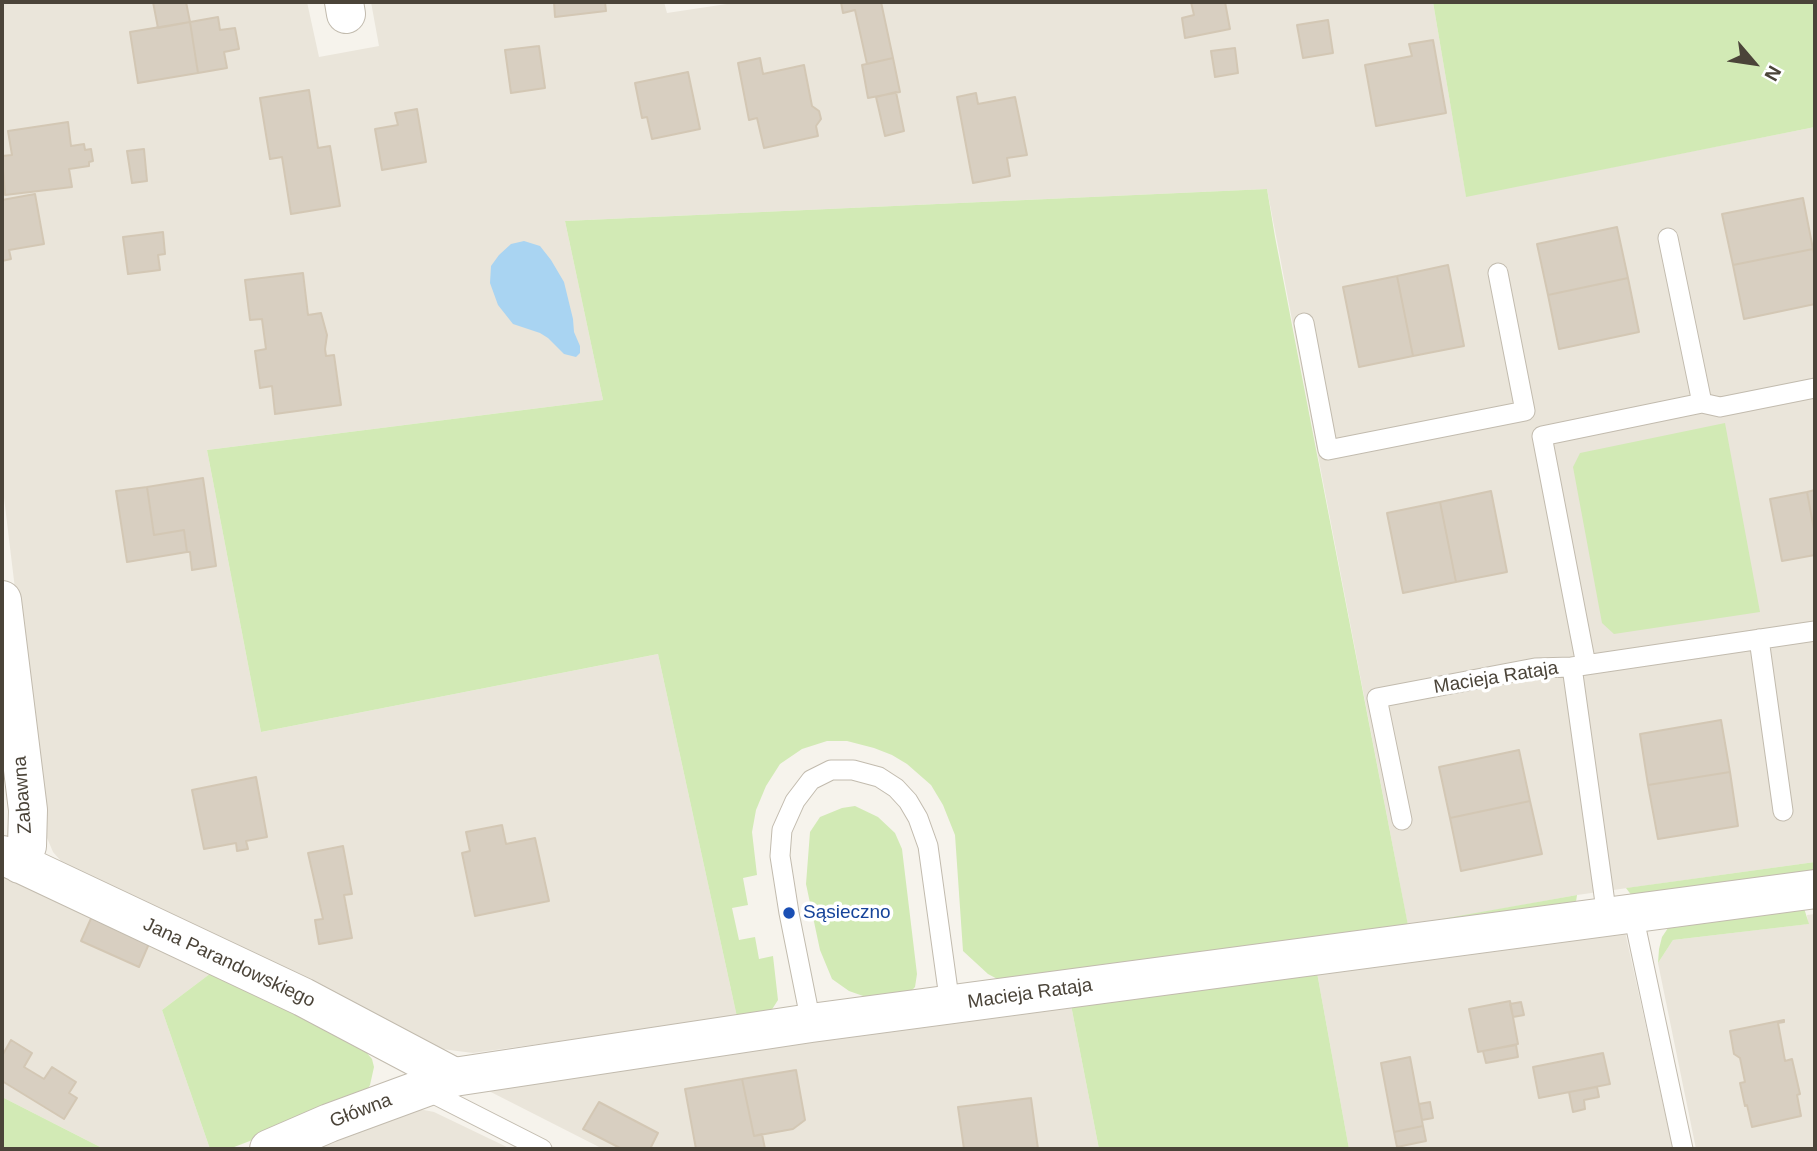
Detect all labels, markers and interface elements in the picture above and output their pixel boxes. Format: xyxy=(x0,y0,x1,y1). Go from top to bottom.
north arrow xyxy=(1719,28,1789,98)
text: N xyxy=(1760,62,1785,85)
street label: Macieja Rataja xyxy=(1432,657,1560,699)
street label: Zabawna xyxy=(9,755,37,835)
place label: Sąsieczno xyxy=(803,902,891,924)
marker: Sąsieczno xyxy=(781,905,797,921)
street label: Jana Parandowskiego xyxy=(139,913,319,1013)
street label: Macieja Rataja xyxy=(966,974,1094,1014)
street label: Główna xyxy=(327,1089,395,1133)

